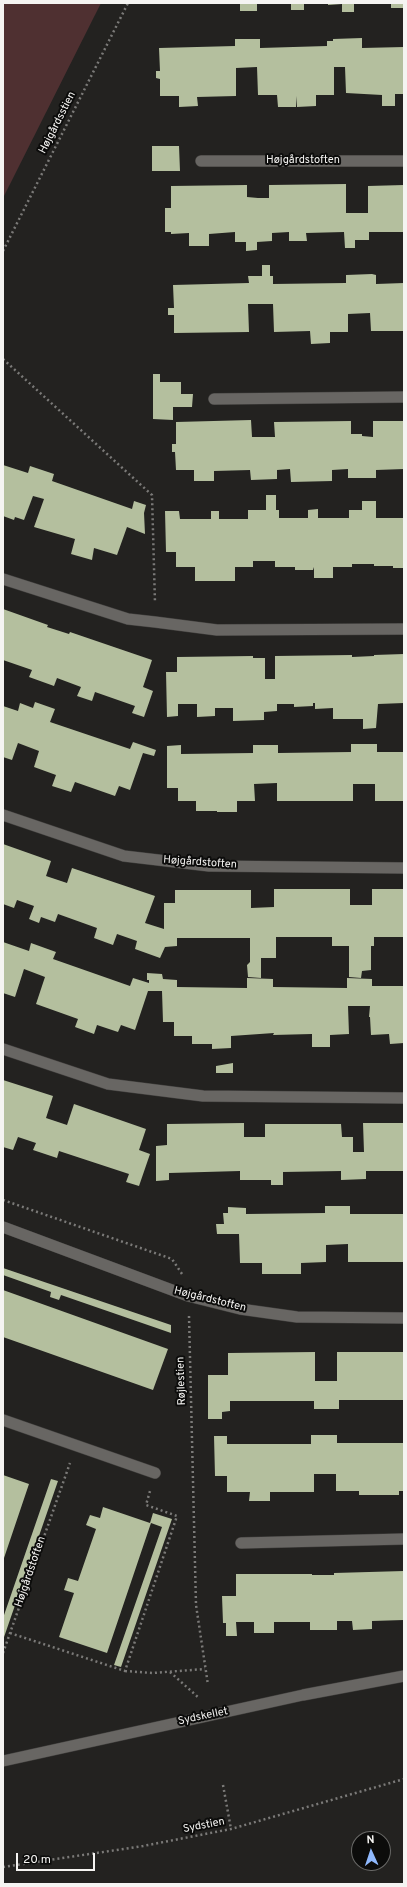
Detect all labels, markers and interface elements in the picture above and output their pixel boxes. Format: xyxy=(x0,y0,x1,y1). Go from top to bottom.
street label: Højgårdsstien xyxy=(37,90,79,156)
street label: Højgårdstoften xyxy=(266,154,340,168)
street label: Højgårdstoften xyxy=(163,854,237,872)
street label: Højgårdstoften xyxy=(173,1285,247,1315)
street label: Røjlestien xyxy=(175,1356,189,1406)
street label: Højgårdstoften xyxy=(13,1535,49,1609)
street label: Sydskellet xyxy=(177,1705,229,1729)
street label: Sydstien xyxy=(182,1815,226,1837)
north arrow xyxy=(351,1831,391,1871)
text: N xyxy=(366,1833,375,1847)
scale bar xyxy=(18,1845,97,1871)
text: 20 m xyxy=(23,1852,51,1868)

